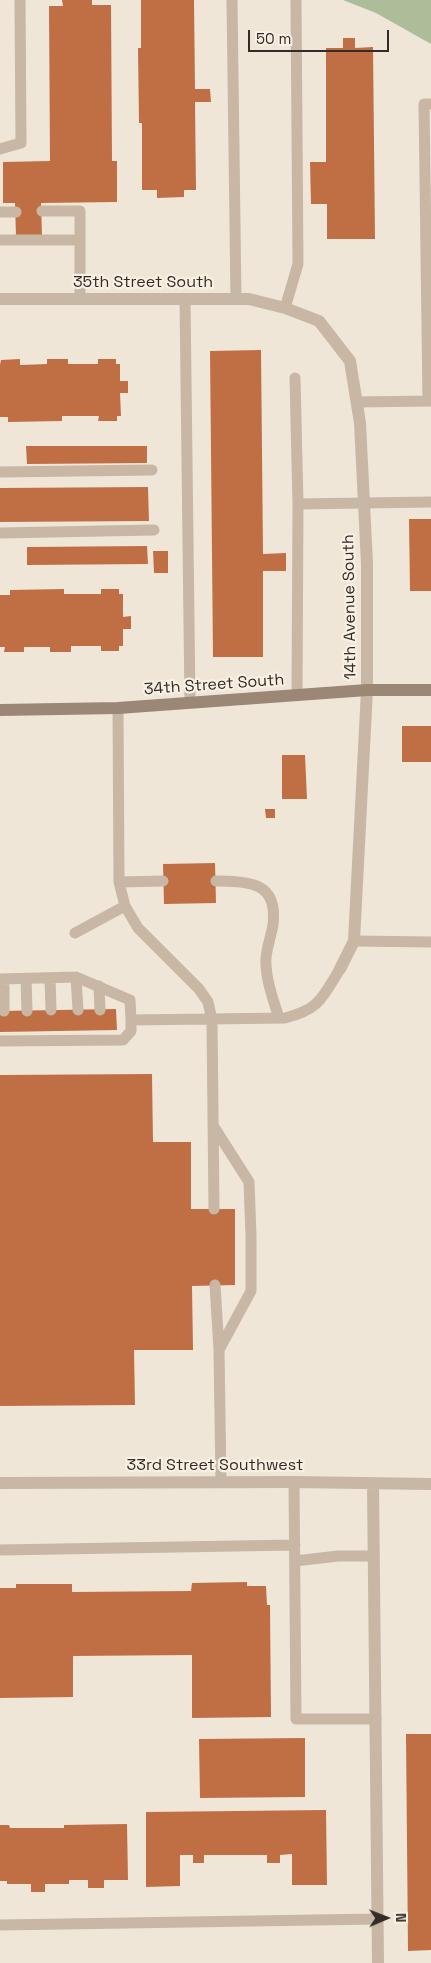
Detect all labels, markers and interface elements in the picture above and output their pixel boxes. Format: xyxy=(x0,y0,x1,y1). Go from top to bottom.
scale bar xyxy=(251,20,392,52)
text: 50 m xyxy=(256,29,291,48)
street label: 35th Street South xyxy=(73,273,213,293)
street label: 14th Avenue South xyxy=(339,534,361,680)
street label: 34th Street South xyxy=(143,671,285,699)
street label: 33rd Street Southwest xyxy=(127,1456,303,1476)
north arrow xyxy=(361,1893,411,1943)
text: N xyxy=(392,1913,410,1923)

